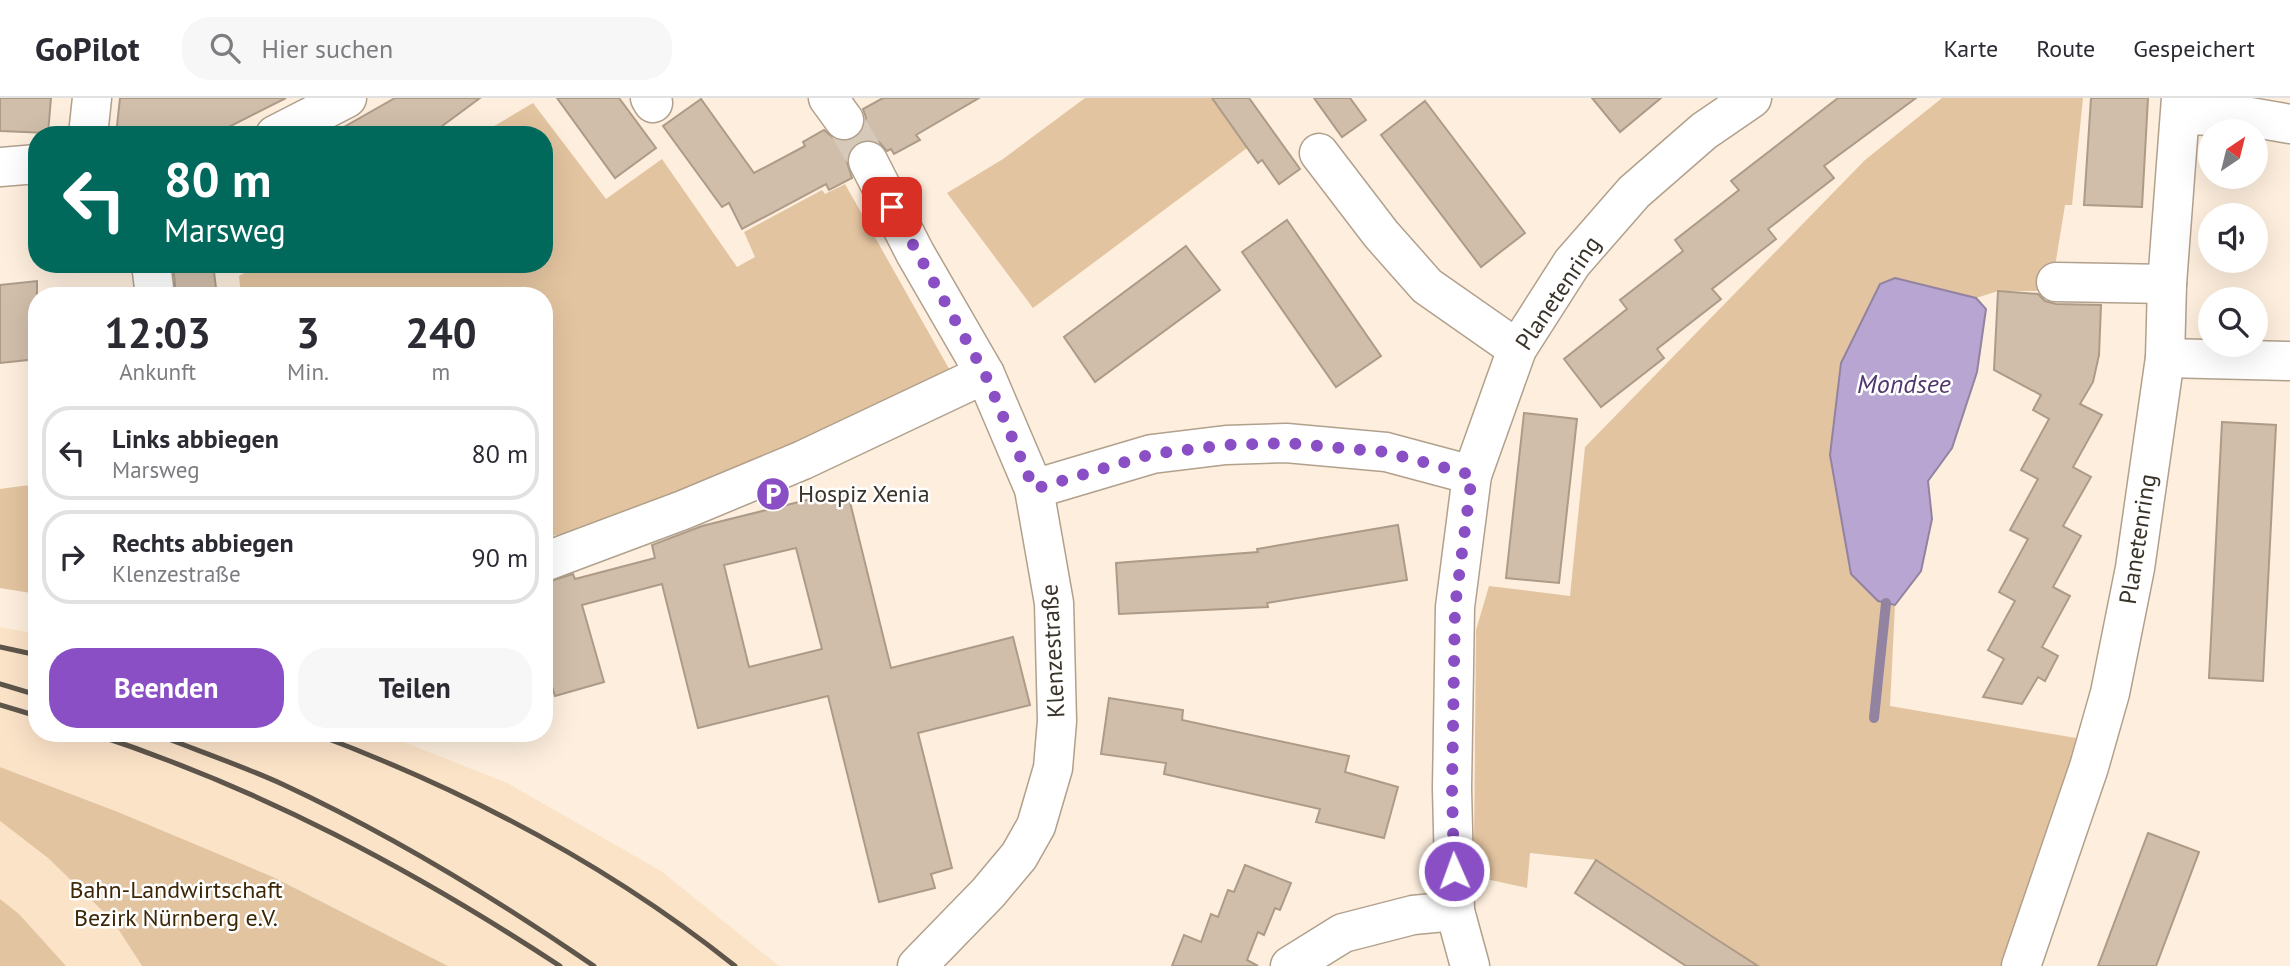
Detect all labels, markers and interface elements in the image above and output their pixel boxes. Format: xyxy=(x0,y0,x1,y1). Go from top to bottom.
search box xyxy=(182,17,672,80)
text: GoPilot xyxy=(35,27,140,70)
icon: search xyxy=(206,29,244,67)
text: Hier suchen xyxy=(262,32,393,65)
text: Karte xyxy=(1943,33,1998,64)
text: Route xyxy=(2036,33,2095,64)
text: Gespeichert xyxy=(2133,33,2255,64)
north arrow xyxy=(2198,119,2268,189)
map controls xyxy=(2198,119,2268,357)
text: 80 m xyxy=(164,147,271,211)
icon: left xyxy=(49,154,140,245)
pin xyxy=(862,177,922,237)
icon: arrive xyxy=(873,188,911,226)
button: sound xyxy=(2198,203,2268,273)
text: Marsweg xyxy=(164,209,286,251)
street label: Planetenring xyxy=(1508,230,1607,356)
button: search xyxy=(2198,287,2268,357)
text: 12:03 xyxy=(104,305,211,360)
text: 3 xyxy=(296,305,320,360)
text: 240 xyxy=(405,305,477,360)
text: Ankunft xyxy=(119,357,196,386)
text: Min. xyxy=(287,357,329,386)
text: m xyxy=(432,357,450,386)
water label: Mondsee xyxy=(1857,367,1951,400)
text: Links abbiegen xyxy=(112,422,279,455)
icon: left xyxy=(53,434,91,472)
text: 80 m xyxy=(472,437,528,470)
text: Marsweg xyxy=(112,455,200,484)
street label: Planetenring xyxy=(2112,472,2163,606)
parking icon: Hospiz Xenia xyxy=(754,475,792,513)
place label: Hospiz Xenia xyxy=(798,478,930,509)
text: Rechts abbiegen xyxy=(112,526,294,559)
icon: right xyxy=(53,538,91,576)
text: 90 m xyxy=(472,541,528,574)
text: Klenzestraße xyxy=(112,559,241,588)
street label: Klenzestraße xyxy=(1034,583,1071,719)
button: Beenden xyxy=(49,648,284,728)
button: Teilen xyxy=(298,648,532,728)
position arrow xyxy=(1417,834,1491,908)
park label: Bahn-Landwirtschaft Bezirk Nürnberg e.V. xyxy=(69,874,283,933)

